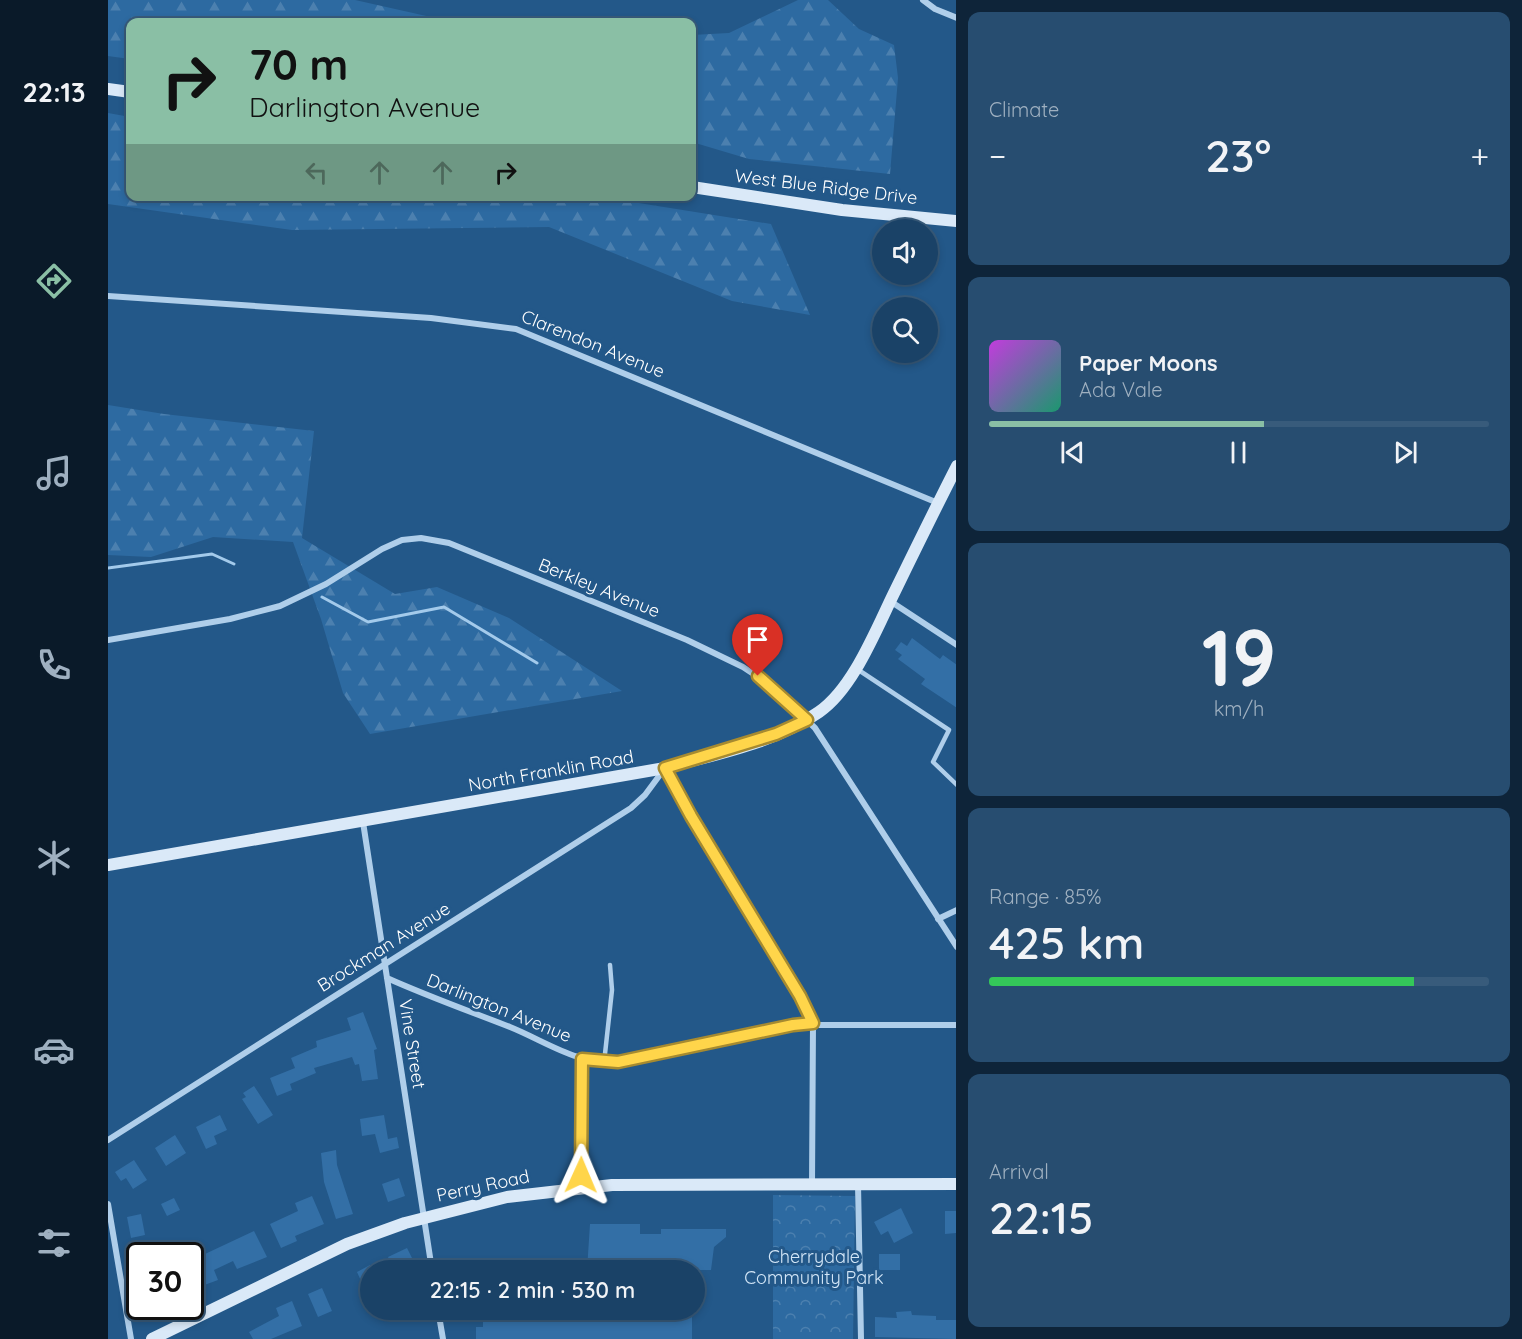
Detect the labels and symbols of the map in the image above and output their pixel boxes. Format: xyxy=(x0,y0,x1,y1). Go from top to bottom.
street label: West Blue Ridge Drive xyxy=(733,164,919,209)
street label: Clarendon Avenue xyxy=(518,304,668,383)
street label: Berkley Avenue xyxy=(535,553,663,622)
pin xyxy=(732,614,783,676)
street label: North Franklin Road xyxy=(466,745,635,796)
street label: Brockman Avenue xyxy=(313,896,454,997)
street label: Darlington Avenue xyxy=(423,968,575,1047)
street label: Vine Street xyxy=(394,997,431,1090)
position arrow xyxy=(549,1143,613,1207)
street label: Perry Road xyxy=(434,1164,531,1207)
speed limit sign: 30 xyxy=(126,1242,204,1320)
park label: Cherrydale Community Park xyxy=(744,1245,884,1289)

